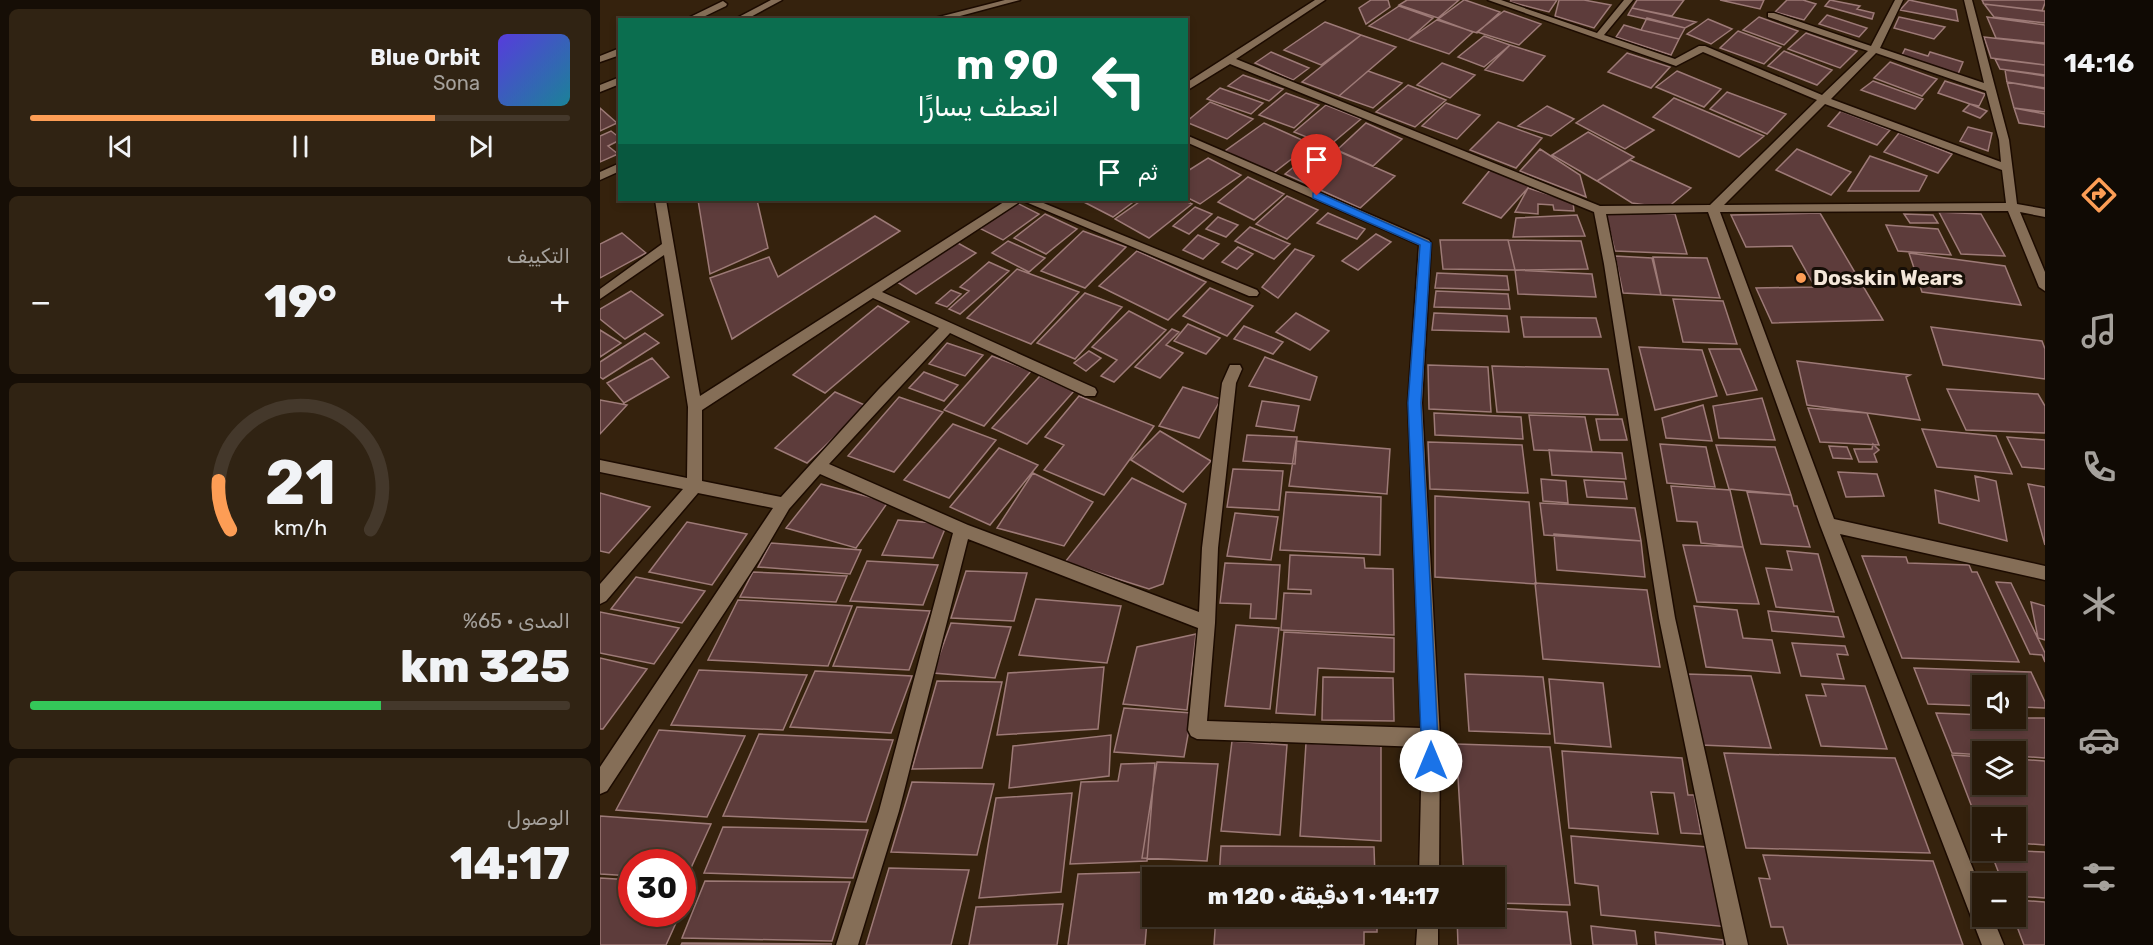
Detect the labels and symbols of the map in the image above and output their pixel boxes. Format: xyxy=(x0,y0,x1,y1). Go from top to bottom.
pin xyxy=(1291,134,1342,196)
place label: Dosskin Wears xyxy=(1813,265,1963,290)
marker: Dosskin Wears xyxy=(1794,271,1808,285)
position arrow xyxy=(1399,729,1463,793)
speed limit sign: 30 xyxy=(618,849,696,927)

